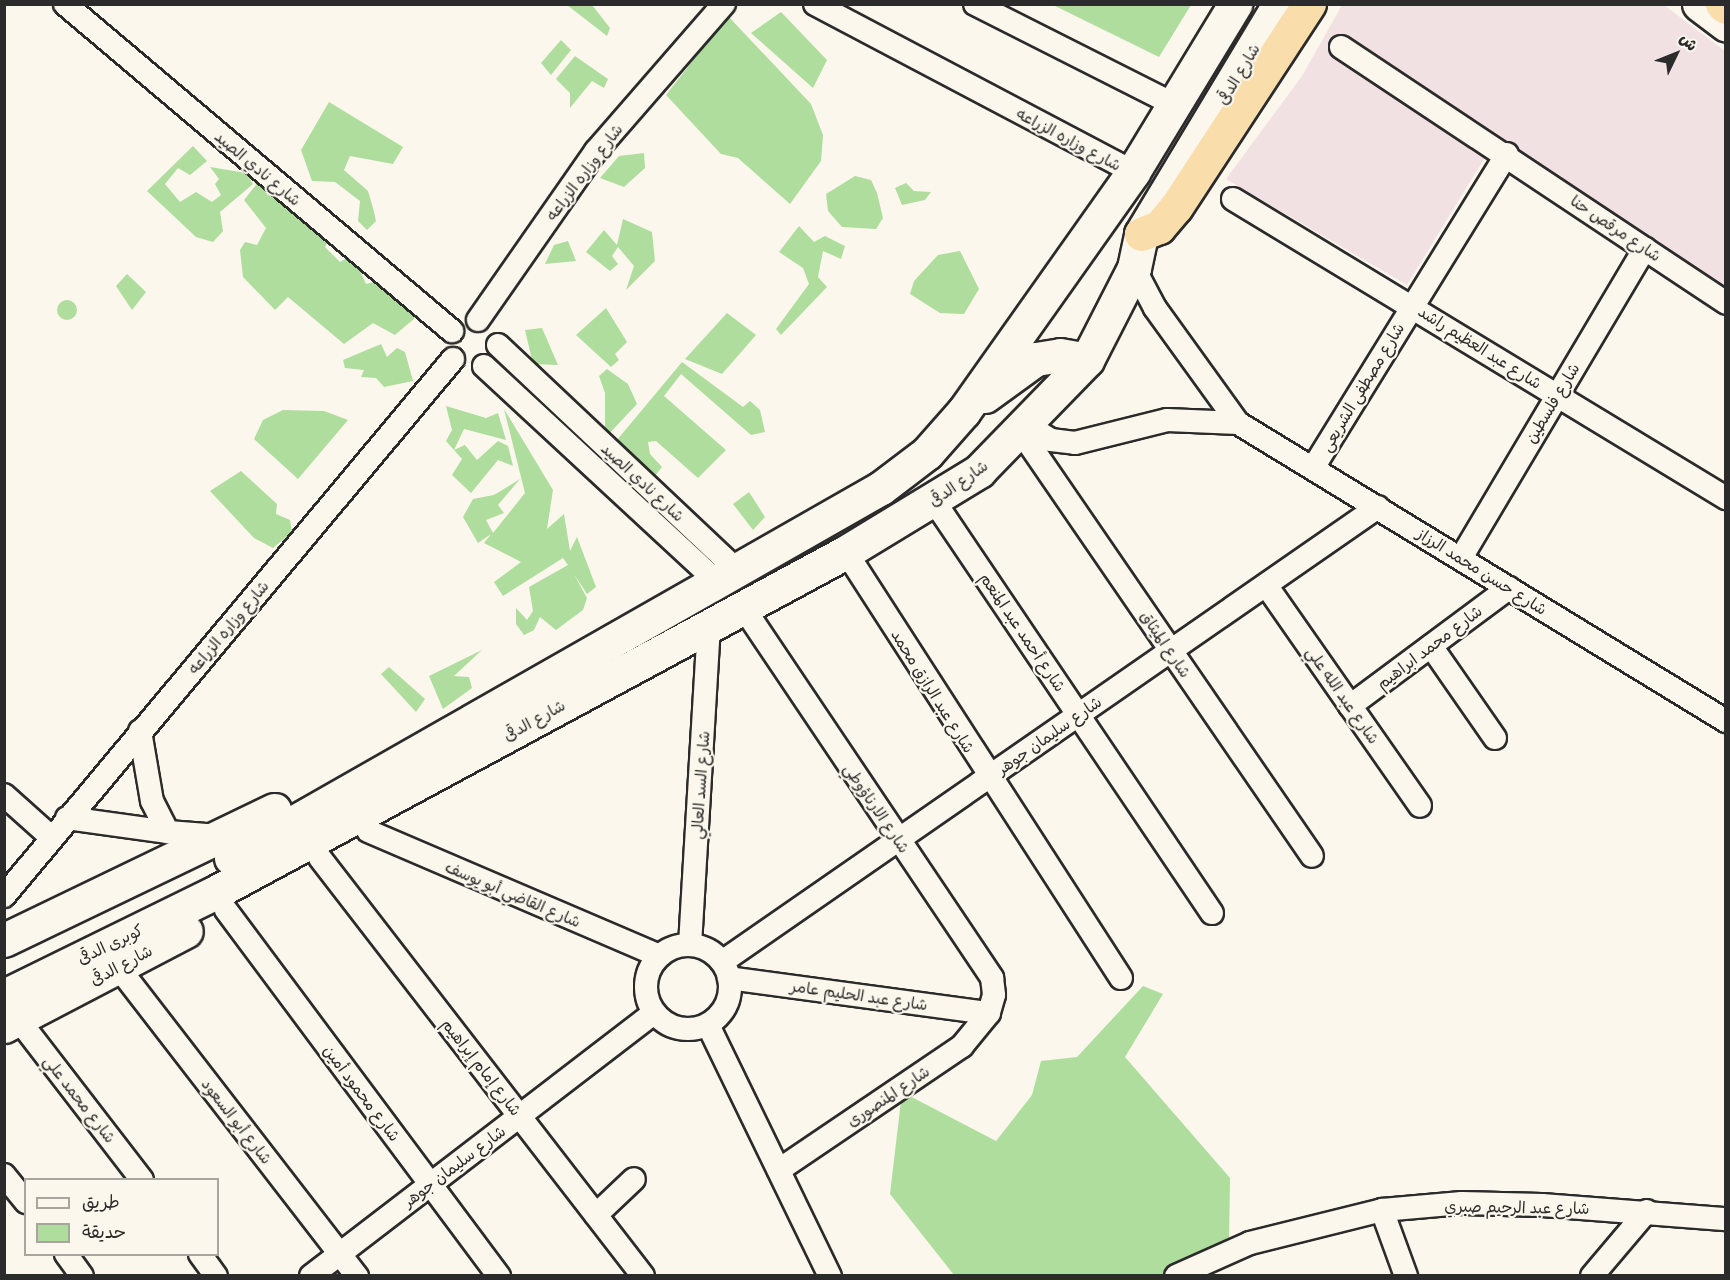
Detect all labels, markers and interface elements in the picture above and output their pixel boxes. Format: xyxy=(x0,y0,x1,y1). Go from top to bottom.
north arrow xyxy=(1646,24,1706,84)
text: ش xyxy=(1676,28,1702,55)
street label: شارع الدقى xyxy=(1212,40,1264,108)
street label: شارع وزاره الزراعه xyxy=(1013,103,1125,175)
street label: شارع وزاره الزراعه xyxy=(541,120,627,224)
street label: شارع نادي الصيد xyxy=(211,126,305,210)
street label: شارع مرقص حنا xyxy=(1567,191,1665,265)
street label: شارع عبد العظيم راشد xyxy=(1415,301,1545,393)
street label: شارع مصطفى الشريعى xyxy=(1316,319,1408,455)
street label: شارع فلسطين xyxy=(1521,360,1583,446)
street label: شارع نادي الصيد xyxy=(597,439,689,525)
street label: شارع الدقى xyxy=(925,456,991,510)
street label: شارع حسن محمد الرزاز xyxy=(1413,523,1551,619)
street label: شارع أحمد عبد المنعم xyxy=(976,569,1070,695)
street label: شارع وزاره الزراعه xyxy=(183,576,273,678)
street label: شارع محمد ابراهيم xyxy=(1372,601,1486,693)
street label: شارع الميثاق xyxy=(1137,607,1195,681)
street label: شارع عبد الرازق محمد xyxy=(887,626,979,756)
street label: شارع عبد الله علي xyxy=(1302,643,1384,747)
street label: شارع سليمان جوهر xyxy=(993,692,1105,778)
street label: شارع الدقى xyxy=(500,695,568,745)
street label: شارع السد العالي xyxy=(687,730,713,840)
street label: شارع الارناؤوطي xyxy=(840,760,914,856)
street label: شارع القاضي أبو يوسف xyxy=(442,857,584,931)
street label: كوبرى الدقى xyxy=(74,920,146,968)
street label: شارع الدقى xyxy=(87,941,155,989)
street label: شارع عبد الحليم عامر xyxy=(789,976,929,1014)
street label: شارع إمام إبراهيم xyxy=(438,1015,526,1119)
street label: شارع محمود أمين xyxy=(320,1041,404,1145)
street label: شارع محمد علي xyxy=(40,1051,120,1147)
street label: شارع المنصورى xyxy=(843,1061,933,1131)
street label: شارع أبو السعود xyxy=(198,1074,276,1168)
street label: شارع سليمان جوهر xyxy=(399,1121,509,1211)
legend xyxy=(24,1178,219,1256)
text: طريق xyxy=(82,1190,120,1213)
street label: شارع عبد الرحيم صبري xyxy=(1444,1196,1590,1218)
text: حديقة xyxy=(82,1220,126,1243)

